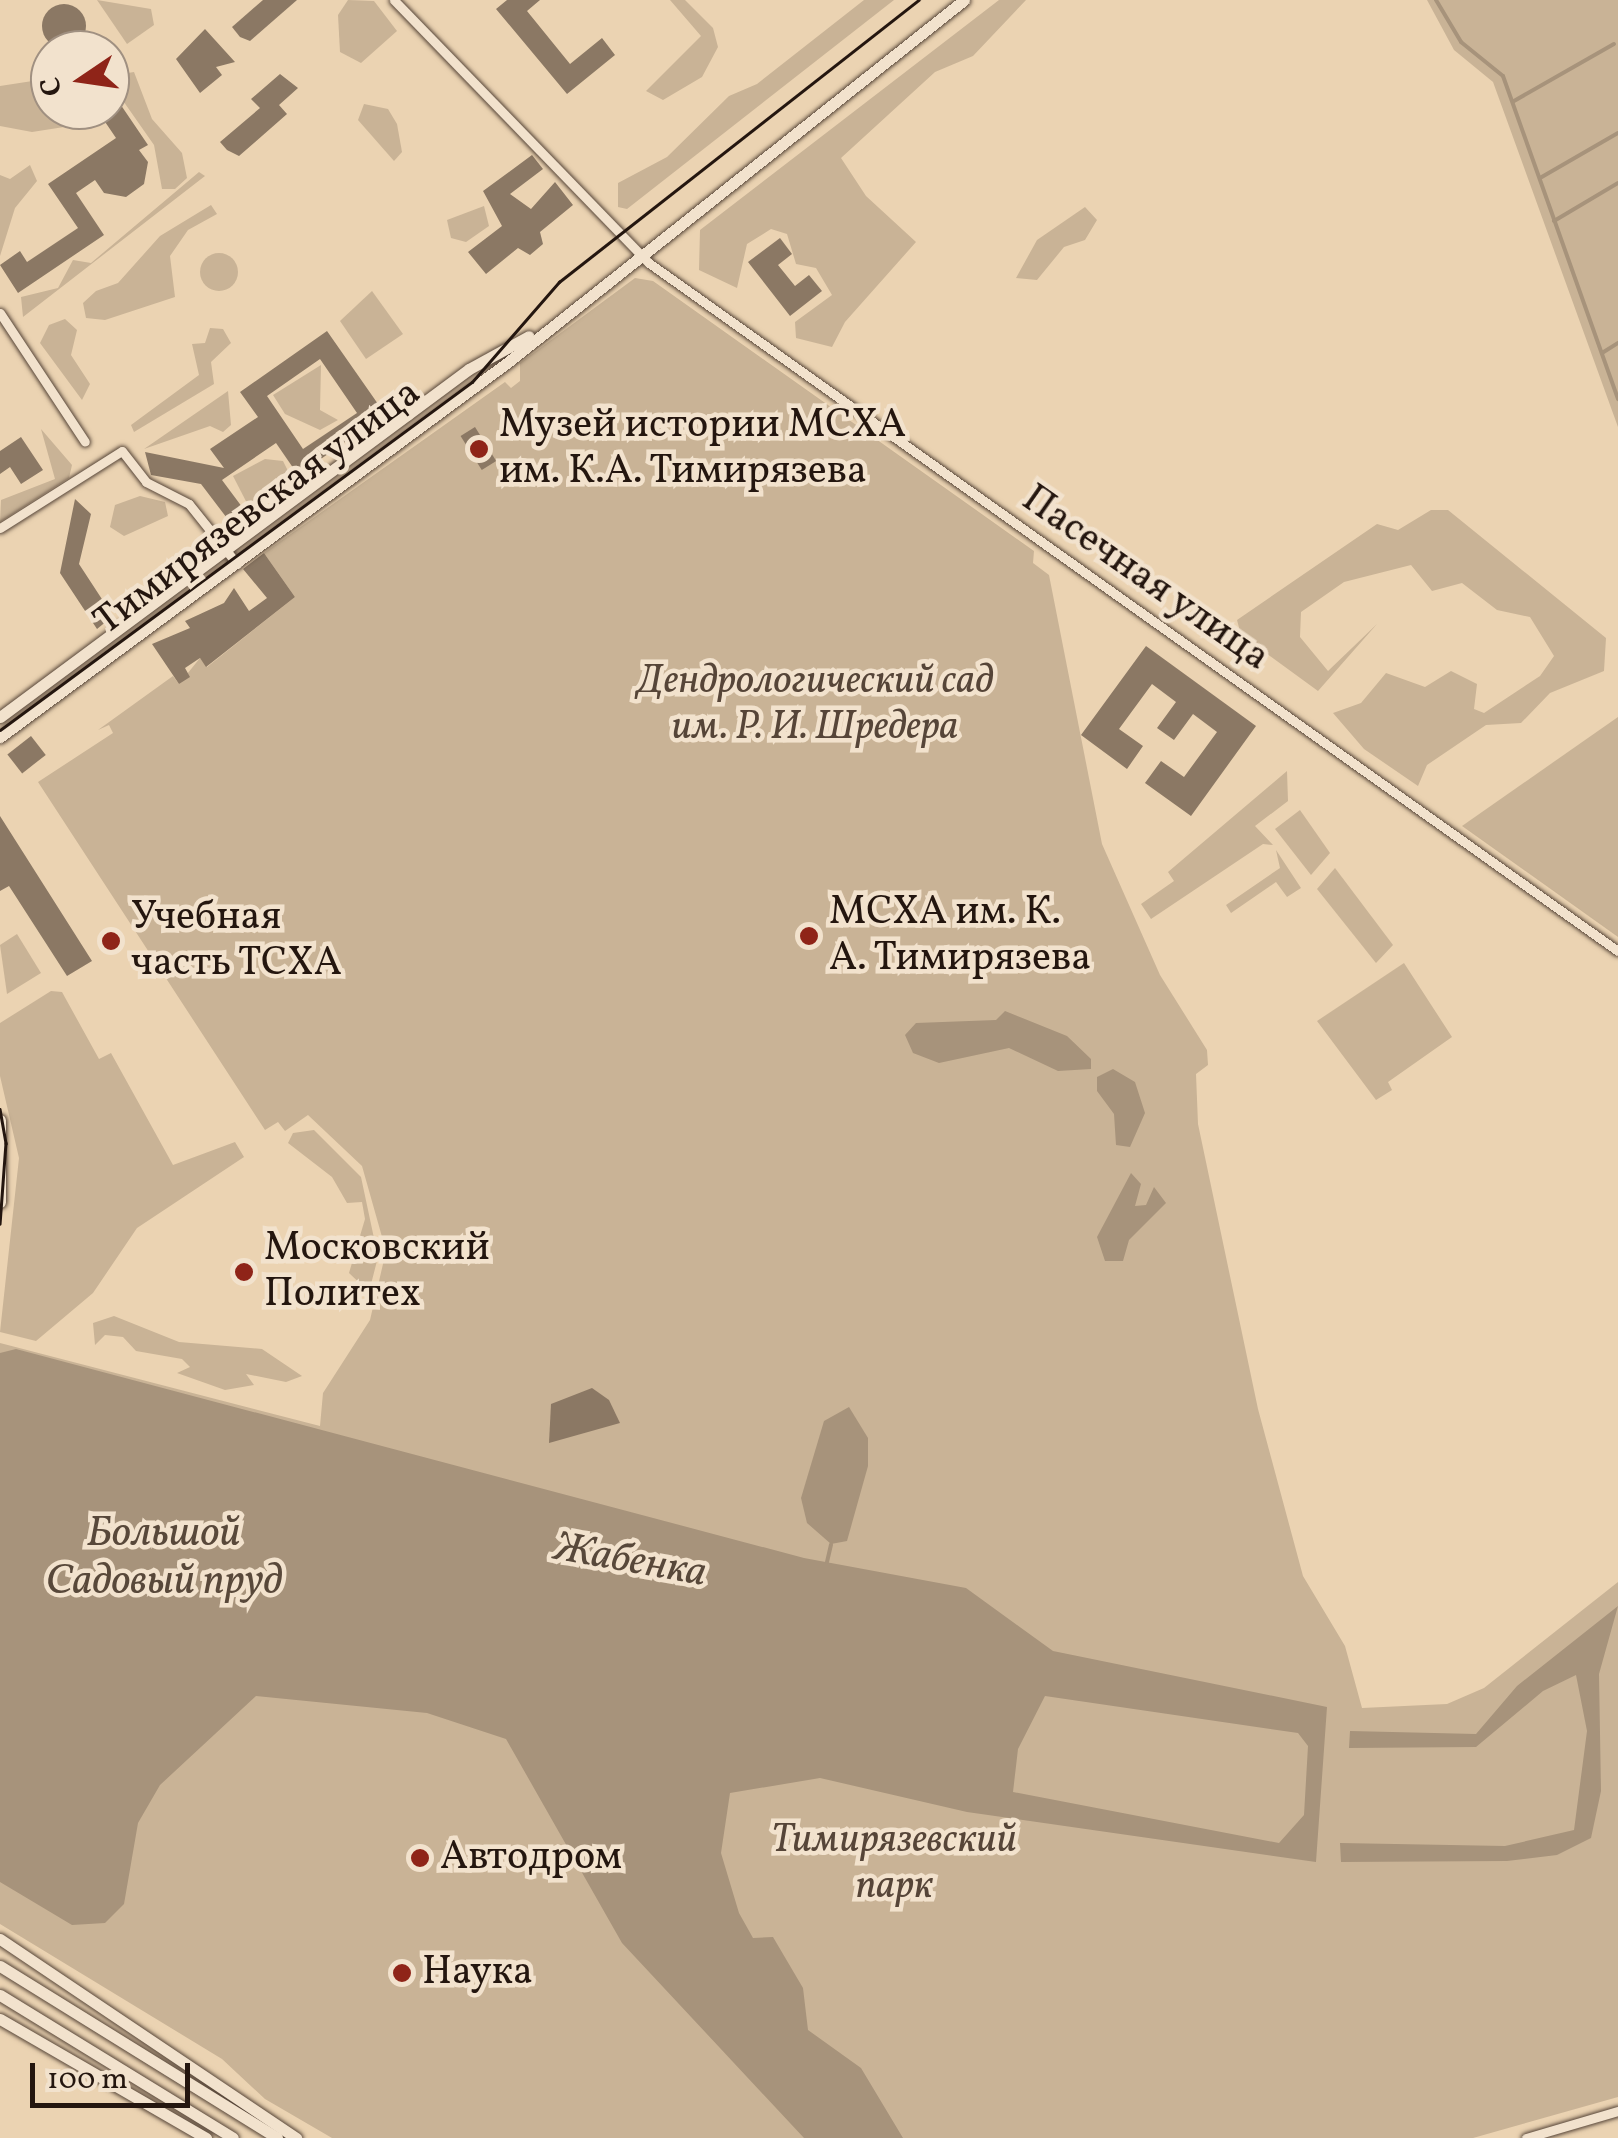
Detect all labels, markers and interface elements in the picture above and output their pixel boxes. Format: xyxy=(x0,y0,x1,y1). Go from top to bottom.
north arrow xyxy=(30,30,130,130)
text: С xyxy=(31,73,73,100)
street label: Тимирязевская улица xyxy=(85,369,431,647)
place label: Музей истории МСХА им. К.А. Тимирязева xyxy=(499,402,906,496)
marker: Музей истории МСХА им. К.А. Тимирязева xyxy=(468,438,490,460)
street label: Пасечная улица xyxy=(1011,475,1279,683)
park label: Дендрологический сад им. Р. И. Шредера xyxy=(637,658,993,752)
place label: МСХА им. К. А. Тимирязева xyxy=(829,889,1092,983)
place label: Учебная часть ТСХА xyxy=(131,894,343,988)
marker: МСХА им. К. А. Тимирязева xyxy=(798,925,820,947)
marker: Учебная часть ТСХА xyxy=(100,930,122,952)
place label: Московский Политех xyxy=(264,1225,490,1319)
marker: Московский Политех xyxy=(233,1261,255,1283)
water label: Большой Садовый пруд xyxy=(46,1510,282,1608)
water label: Жабенка xyxy=(550,1524,710,1600)
park label: Тимирязевский парк xyxy=(771,1817,1017,1911)
place label: Автодром xyxy=(440,1834,622,1882)
marker: Автодром xyxy=(409,1847,431,1869)
place label: Наука xyxy=(422,1949,533,1997)
marker: Наука xyxy=(391,1962,413,1984)
scale bar xyxy=(35,2043,195,2105)
text: 100 m xyxy=(47,2059,128,2101)

